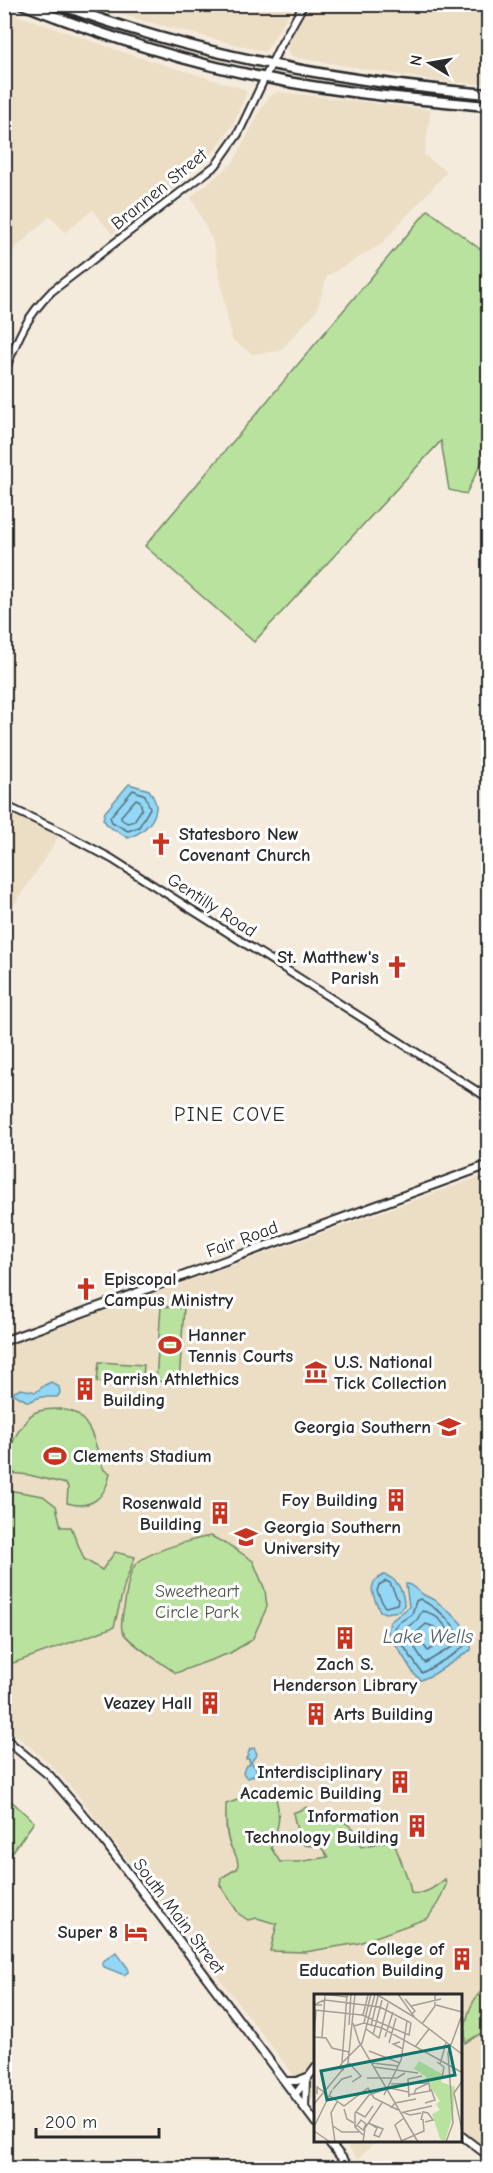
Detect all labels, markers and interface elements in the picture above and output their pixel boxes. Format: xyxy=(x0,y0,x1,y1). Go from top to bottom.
north arrow xyxy=(400,33,460,93)
text: N xyxy=(406,53,426,67)
street label: Brannen Street xyxy=(107,144,212,234)
place label: Statesboro New Covenant Church xyxy=(179,824,311,866)
church icon: Statesboro New Covenant Church xyxy=(148,831,174,857)
street label: Gentilly Road xyxy=(163,869,260,942)
place label: St. Matthew's Parish xyxy=(277,947,379,989)
church icon: St. Matthew's Parish xyxy=(384,954,410,980)
district label: PINE COVE xyxy=(174,1103,286,1126)
street label: Fair Road xyxy=(203,1217,281,1262)
place label: Episcopal Campus Ministry xyxy=(104,1269,234,1311)
church icon: Episcopal Campus Ministry xyxy=(73,1276,99,1302)
place label: Hanner Tennis Courts xyxy=(188,1325,293,1367)
sports icon: Hanner Tennis Courts xyxy=(157,1332,183,1358)
place label: U.S. National Tick Collection xyxy=(334,1352,447,1394)
museum icon: U.S. National Tick Collection xyxy=(303,1359,329,1385)
place label: Parrish Athlethics Building xyxy=(103,1369,239,1411)
building icon: Parrish Athlethics Building xyxy=(72,1376,98,1402)
school or university icon: Georgia Southern xyxy=(436,1414,462,1440)
place label: Georgia Southern xyxy=(294,1417,431,1438)
sports icon: Clements Stadium xyxy=(42,1443,68,1469)
place label: Clements Stadium xyxy=(73,1446,212,1467)
building icon: Foy Building xyxy=(383,1487,409,1513)
place label: Foy Building xyxy=(281,1490,378,1511)
place label: Rosenwald Building xyxy=(122,1493,202,1535)
building icon: Rosenwald Building xyxy=(207,1500,233,1526)
place label: Georgia Southern University xyxy=(264,1517,401,1559)
school or university icon: Georgia Southern University xyxy=(233,1524,259,1550)
park label: Sweetheart Circle Park xyxy=(155,1581,240,1623)
building icon: Zach S. Henderson Library xyxy=(332,1625,358,1651)
water label: Lake Wells xyxy=(383,1625,474,1648)
place label: Zach S. Henderson Library xyxy=(273,1654,418,1696)
building icon: Veazey Hall xyxy=(197,1690,223,1716)
place label: Veazey Hall xyxy=(104,1693,192,1714)
building icon: Arts Building xyxy=(303,1701,329,1727)
place label: Arts Building xyxy=(334,1704,434,1725)
place label: Interdisciplinary Academic Building xyxy=(240,1762,383,1804)
building icon: Interdisciplinary Academic Building xyxy=(387,1769,413,1795)
place label: Information Technology Building xyxy=(245,1806,399,1848)
building icon: Information Technology Building xyxy=(404,1813,430,1839)
street label: South Main Street xyxy=(128,1854,229,1979)
hotel icon: Super 8 xyxy=(123,1919,149,1945)
place label: Super 8 xyxy=(58,1922,118,1943)
place label: College of Education Building xyxy=(299,1939,445,1981)
building icon: College of Education Building xyxy=(449,1946,475,1972)
inset map xyxy=(314,1994,463,2143)
scale bar xyxy=(36,2101,159,2139)
text: 200 m xyxy=(45,2112,97,2133)

